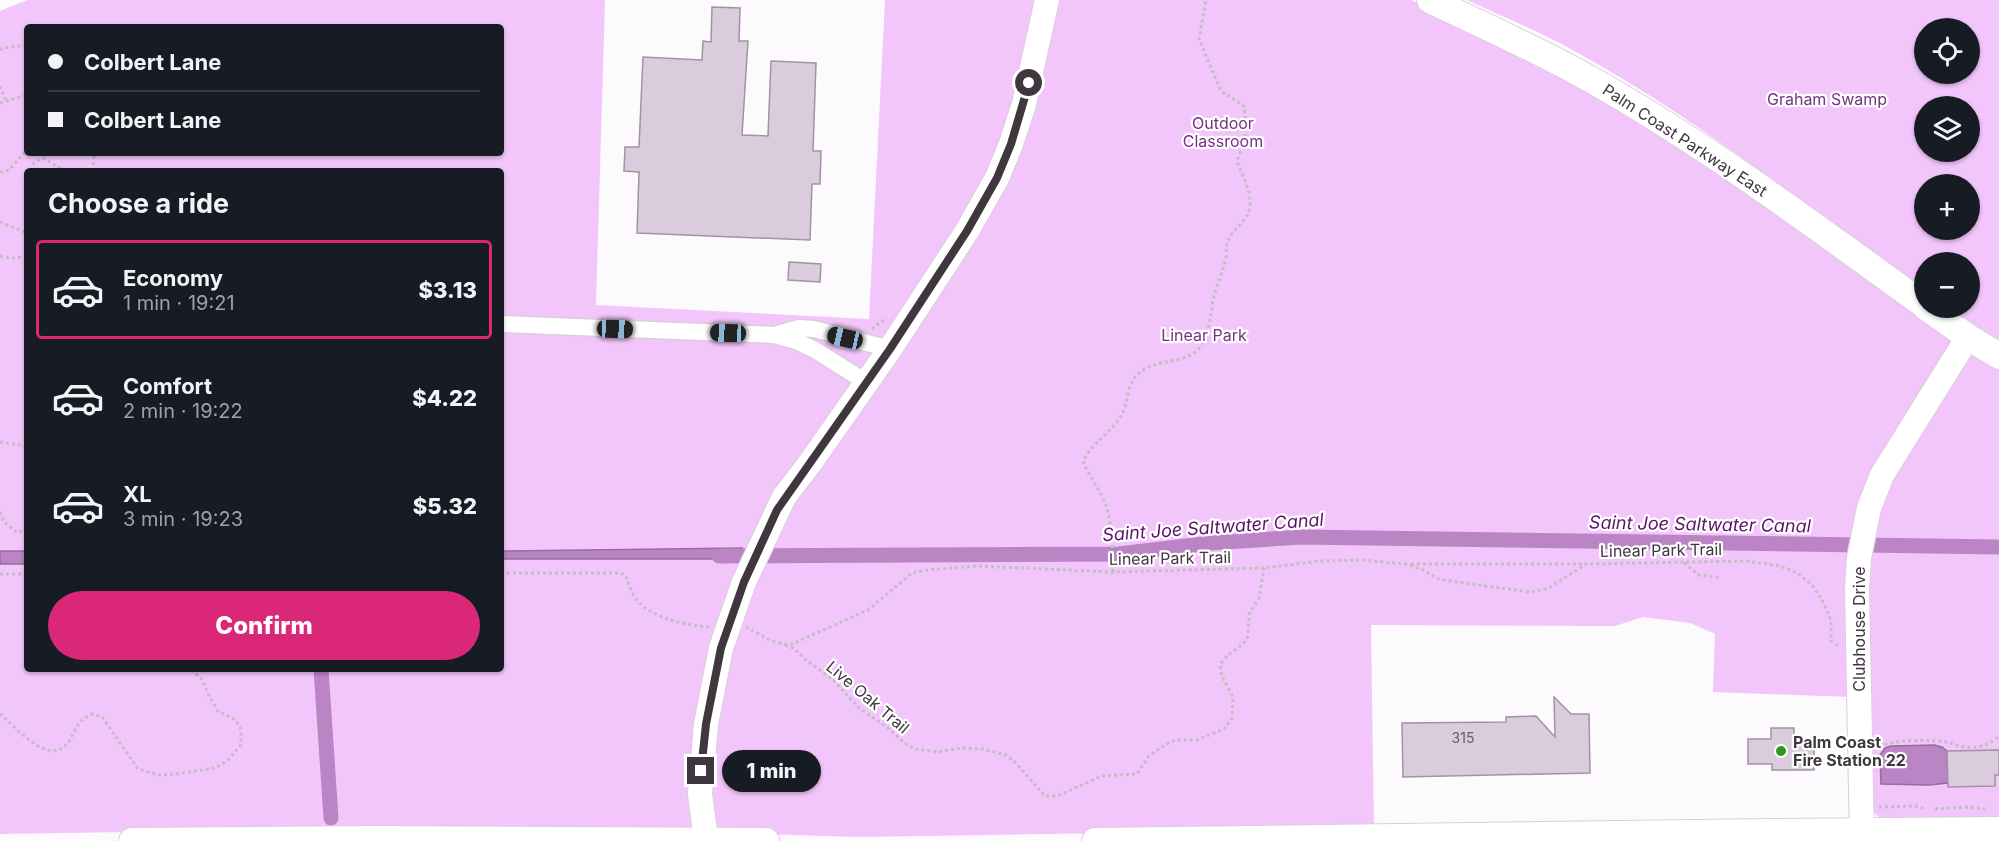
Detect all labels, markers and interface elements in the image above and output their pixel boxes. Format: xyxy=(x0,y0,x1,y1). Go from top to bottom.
map controls xyxy=(1914,18,1980,318)
button: locate xyxy=(1914,18,1980,84)
text: Colbert Lane xyxy=(84,49,221,75)
route start xyxy=(1015,69,1042,96)
street label: Palm Coast Parkway East xyxy=(1599,79,1771,201)
park label: Graham Swamp xyxy=(1767,89,1887,109)
button: layers xyxy=(1914,96,1980,162)
text: Colbert Lane xyxy=(84,107,221,133)
park label: Outdoor Classroom xyxy=(1183,113,1263,151)
button: + xyxy=(1914,174,1980,240)
text: Choose a ride xyxy=(48,187,229,220)
button: − xyxy=(1914,252,1980,318)
icon: car xyxy=(51,263,105,317)
text: Economy xyxy=(123,265,223,291)
text: $3.13 xyxy=(419,277,477,303)
text: 1 min · 19:21 xyxy=(123,291,235,315)
car xyxy=(597,319,633,339)
car xyxy=(710,323,746,343)
car xyxy=(825,325,865,351)
park label: Linear Park xyxy=(1161,325,1247,345)
icon: car xyxy=(51,371,105,425)
text: Comfort xyxy=(123,373,212,399)
text: $4.22 xyxy=(412,385,477,411)
text: 2 min · 19:22 xyxy=(123,399,243,423)
icon: car xyxy=(51,479,105,533)
text: XL xyxy=(123,481,152,507)
text: $5.32 xyxy=(413,493,477,519)
text: 3 min · 19:23 xyxy=(123,507,243,531)
water label: Saint Joe Saltwater Canal xyxy=(1101,509,1325,545)
water label: Saint Joe Saltwater Canal xyxy=(1589,512,1812,536)
street label: Linear Park Trail xyxy=(1600,539,1722,561)
street label: Linear Park Trail xyxy=(1109,547,1231,569)
street label: Clubhouse Drive xyxy=(1849,566,1869,692)
button: Confirm xyxy=(48,591,480,660)
street label: Live Oak Trail xyxy=(822,657,914,737)
house number: 315 xyxy=(1452,729,1474,746)
place label: Palm Coast Fire Station 22 xyxy=(1793,732,1906,770)
marker: Palm Coast Fire Station 22 xyxy=(1774,744,1788,758)
callout: 1 min xyxy=(722,750,821,792)
route end xyxy=(687,757,714,784)
text: 1 min xyxy=(746,759,797,783)

